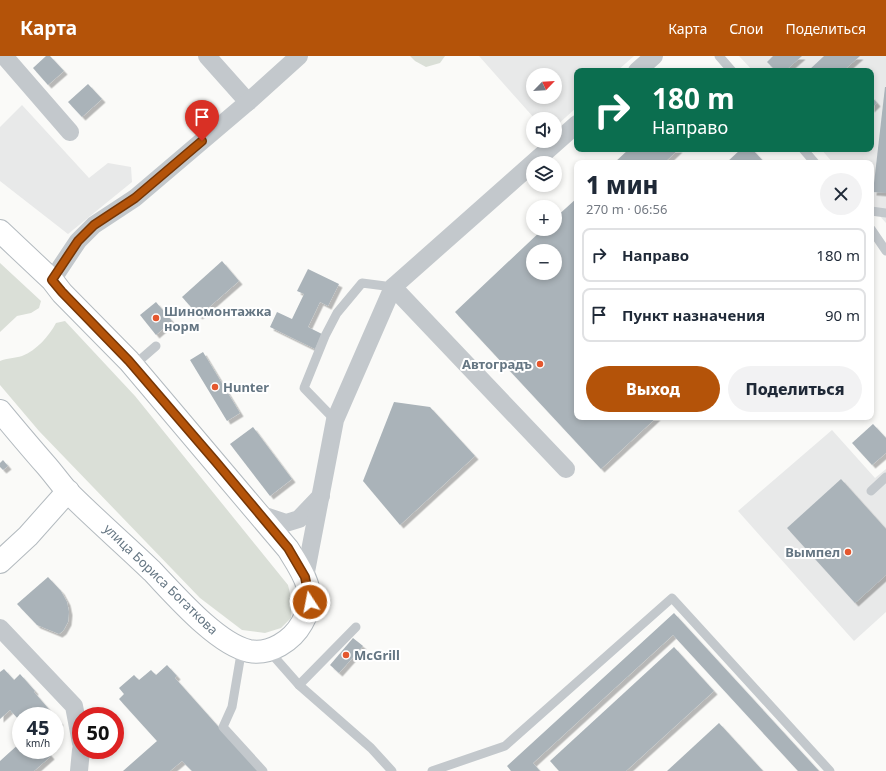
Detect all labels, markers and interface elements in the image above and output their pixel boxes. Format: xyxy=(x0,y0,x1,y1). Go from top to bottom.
text: Карта xyxy=(20,15,77,41)
text: Карта xyxy=(668,19,707,38)
text: Слои xyxy=(729,19,763,38)
text: Поделиться xyxy=(785,19,866,38)
north arrow xyxy=(526,68,562,104)
map controls xyxy=(526,68,562,280)
text: 180 m xyxy=(652,79,735,117)
icon: right xyxy=(586,84,638,136)
pin xyxy=(185,100,219,141)
icon: arrive xyxy=(191,106,213,128)
button: sound xyxy=(526,112,562,148)
text: Направо xyxy=(652,115,728,139)
button: layers xyxy=(526,156,562,192)
text: 1 мин xyxy=(586,168,658,201)
button: close xyxy=(820,173,862,215)
button: + xyxy=(526,200,562,236)
text: 270 m · 06:56 xyxy=(586,200,667,218)
button: − xyxy=(526,244,562,280)
icon: right xyxy=(588,244,610,266)
text: Направо xyxy=(622,245,689,265)
text: 180 m xyxy=(816,245,860,265)
place label: Шиномонтажка норм xyxy=(164,302,272,335)
icon: arrive xyxy=(588,304,610,326)
text: Пункт назначения xyxy=(622,305,765,325)
text: 90 m xyxy=(825,305,860,325)
marker: Шиномонтажка норм xyxy=(151,313,161,323)
place label: Автоградъ xyxy=(462,355,532,373)
marker: Автоградъ xyxy=(535,359,545,369)
button: Выход xyxy=(586,366,720,412)
button: Поделиться xyxy=(728,366,862,412)
place label: Hunter xyxy=(223,378,269,396)
marker: Hunter xyxy=(210,382,220,392)
street label: улица Бориса Богаткова xyxy=(100,520,222,638)
place label: Вымпел xyxy=(785,543,840,561)
marker: Вымпел xyxy=(843,547,853,557)
position arrow xyxy=(289,581,331,623)
place label: McGrill xyxy=(354,646,400,664)
marker: McGrill xyxy=(341,650,351,660)
speed limit sign: 50 xyxy=(72,707,124,759)
text: 45 xyxy=(27,714,49,741)
text: km/h xyxy=(26,736,50,750)

